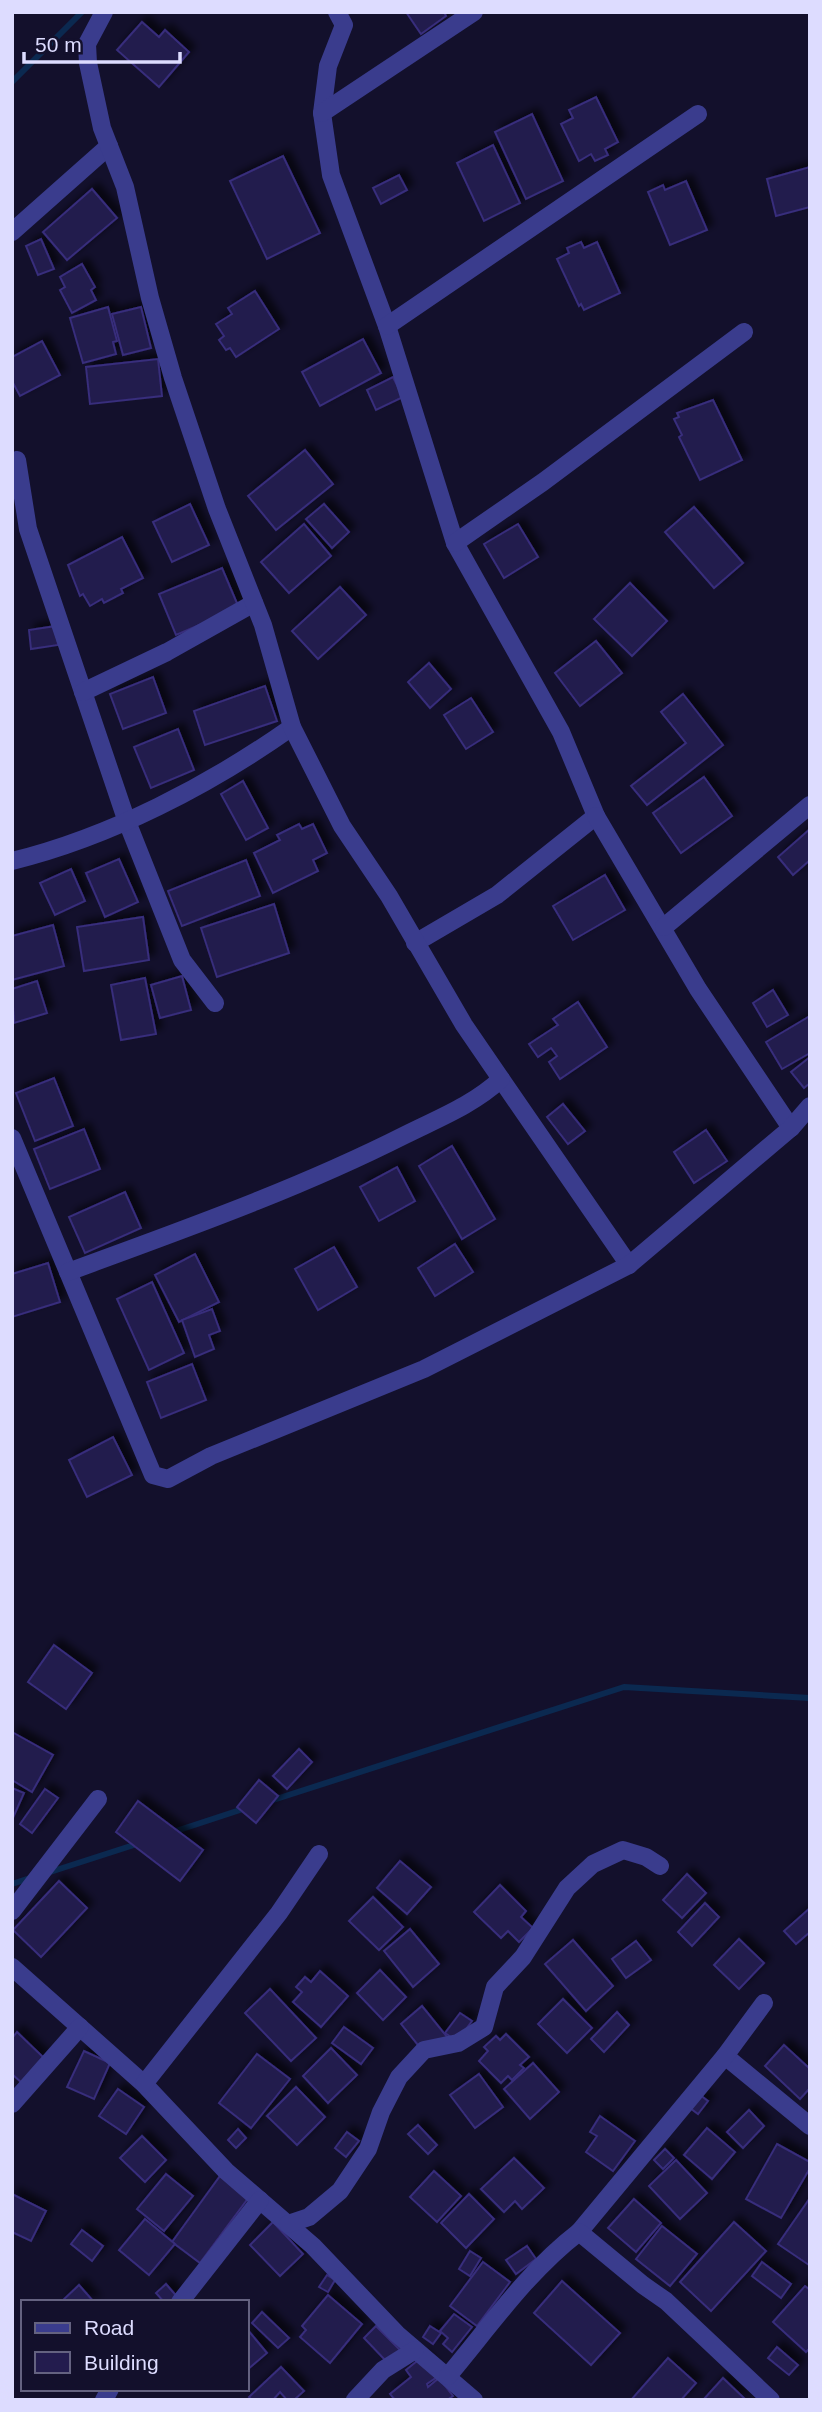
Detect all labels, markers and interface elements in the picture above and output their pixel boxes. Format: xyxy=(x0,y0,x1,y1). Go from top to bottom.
scale bar xyxy=(24,21,180,65)
text: 50 m xyxy=(35,33,82,56)
legend xyxy=(21,2300,248,2391)
text: Road xyxy=(84,2316,134,2339)
text: Building xyxy=(84,2351,159,2374)

